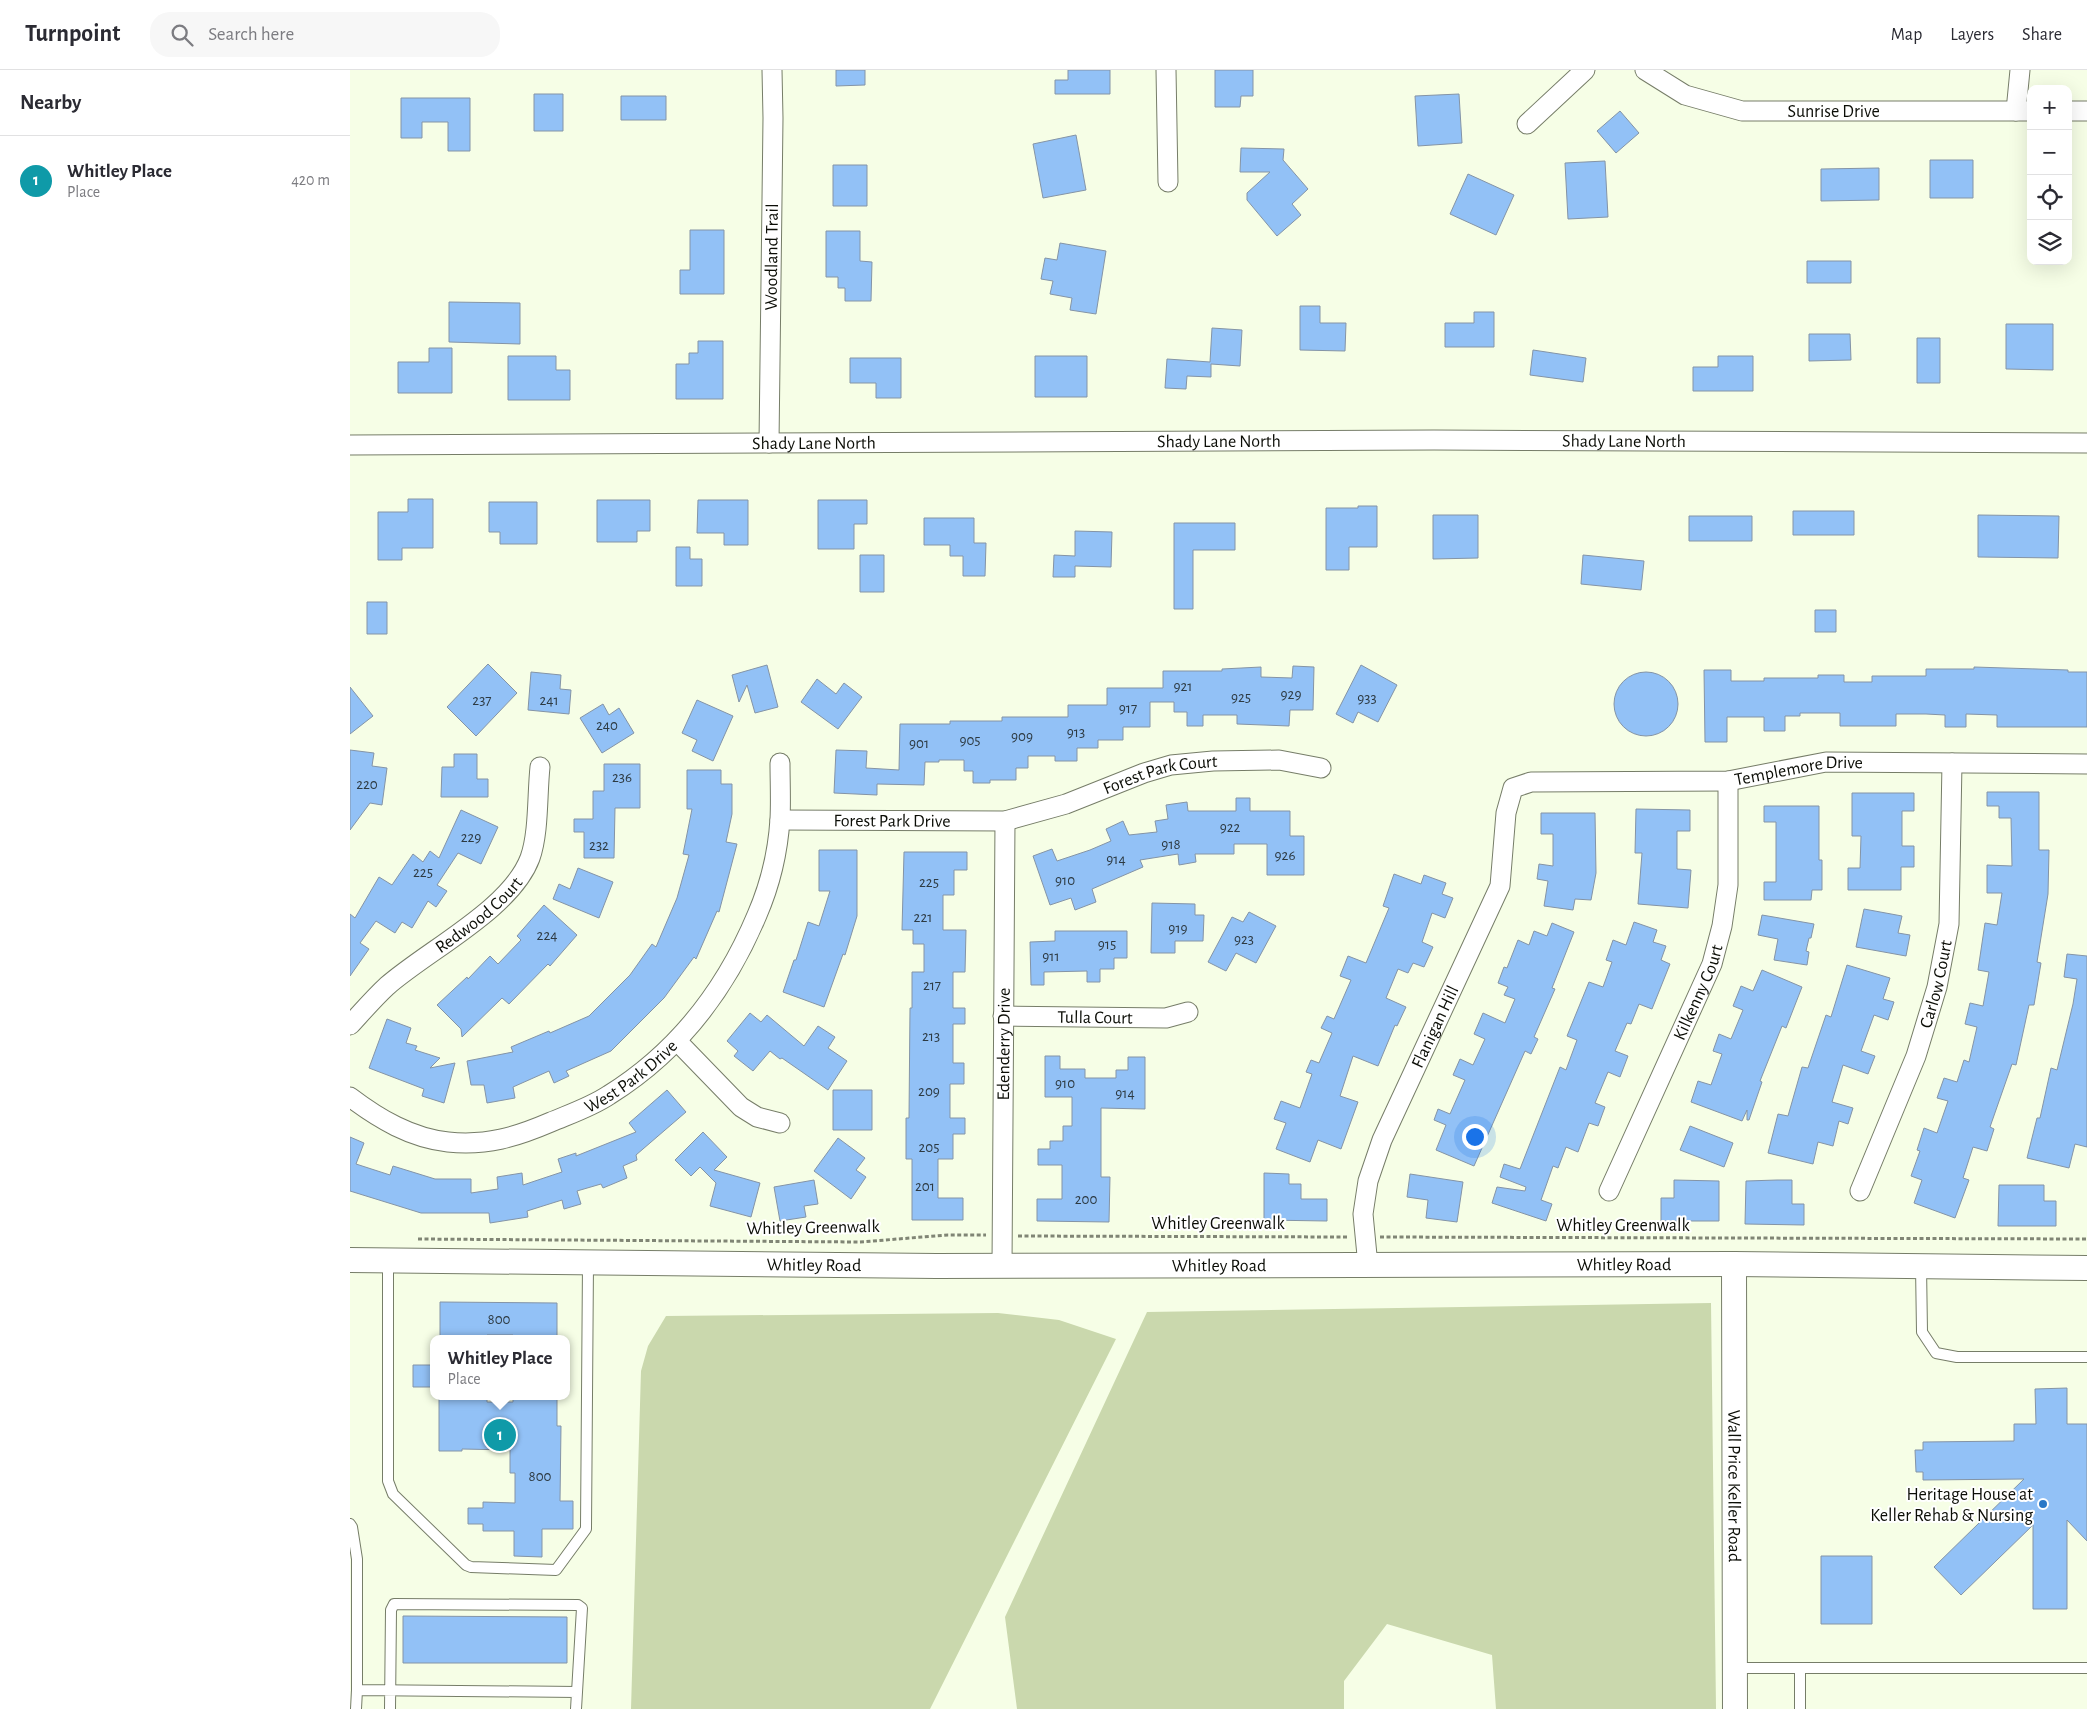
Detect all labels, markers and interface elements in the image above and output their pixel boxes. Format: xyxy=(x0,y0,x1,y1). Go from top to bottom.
search box xyxy=(150,12,500,57)
icon: search xyxy=(168,21,196,49)
text: Turnpoint xyxy=(25,22,120,46)
text: Search here xyxy=(208,25,294,44)
text: Map xyxy=(1891,26,1922,44)
text: Layers xyxy=(1950,26,1994,44)
text: Share xyxy=(2022,26,2062,44)
map controls xyxy=(2027,85,2072,265)
button: + xyxy=(2027,85,2072,130)
text: Nearby xyxy=(20,92,81,113)
street label: Sunrise Drive xyxy=(1787,103,1880,121)
button: − xyxy=(2027,130,2072,175)
text: Whitley Place xyxy=(67,162,172,181)
text: 1 xyxy=(33,172,39,188)
text: 420 m xyxy=(291,172,330,188)
button: locate xyxy=(2027,175,2072,220)
text: Place xyxy=(67,184,100,200)
street label: Woodland Trail xyxy=(763,203,782,311)
button: layers xyxy=(2027,220,2072,265)
street label: Shady Lane North xyxy=(1157,433,1281,451)
street label: Shady Lane North xyxy=(1562,433,1686,451)
street label: Shady Lane North xyxy=(752,435,876,453)
house number: 921 xyxy=(1173,679,1193,694)
house number: 929 xyxy=(1281,687,1301,702)
house number: 925 xyxy=(1231,690,1251,705)
house number: 933 xyxy=(1357,691,1377,706)
house number: 237 xyxy=(472,693,492,708)
house number: 241 xyxy=(539,693,559,708)
house number: 917 xyxy=(1119,701,1137,716)
house number: 240 xyxy=(596,718,618,733)
house number: 913 xyxy=(1067,725,1085,740)
house number: 909 xyxy=(1011,729,1033,744)
house number: 905 xyxy=(959,733,981,748)
house number: 901 xyxy=(909,736,929,751)
street label: Forest Park Court xyxy=(1101,753,1218,798)
street label: Templemore Drive xyxy=(1733,754,1863,790)
house number: 236 xyxy=(612,770,632,785)
house number: 220 xyxy=(356,777,378,792)
street label: Forest Park Drive xyxy=(833,812,951,831)
house number: 922 xyxy=(1220,820,1241,835)
house number: 229 xyxy=(461,830,481,845)
house number: 918 xyxy=(1161,837,1181,852)
house number: 232 xyxy=(589,838,609,853)
house number: 926 xyxy=(1275,848,1295,863)
house number: 914 xyxy=(1106,852,1126,867)
house number: 225 xyxy=(413,865,433,880)
house number: 910 xyxy=(1055,873,1075,888)
street label: Redwood Court xyxy=(432,874,526,957)
house number: 225 xyxy=(919,875,939,890)
house number: 221 xyxy=(914,910,932,925)
house number: 919 xyxy=(1168,921,1188,936)
house number: 224 xyxy=(537,928,557,943)
house number: 923 xyxy=(1234,932,1254,947)
house number: 915 xyxy=(1098,937,1116,952)
street label: Carlow Court xyxy=(1917,938,1956,1030)
street label: Kilkenny Court xyxy=(1671,943,1727,1043)
house number: 911 xyxy=(1042,949,1060,964)
house number: 217 xyxy=(923,978,941,993)
street label: Flanigan Hill xyxy=(1409,983,1462,1071)
street label: Edenderry Drive xyxy=(995,988,1014,1100)
street label: Tulla Court xyxy=(1057,1009,1133,1028)
house number: 213 xyxy=(922,1029,940,1044)
street label: West Park Drive xyxy=(582,1037,681,1117)
house number: 910 xyxy=(1055,1076,1075,1091)
house number: 209 xyxy=(918,1084,940,1099)
house number: 914 xyxy=(1115,1086,1135,1101)
your location xyxy=(1462,1124,1488,1150)
house number: 205 xyxy=(918,1140,940,1155)
house number: 201 xyxy=(915,1179,935,1194)
house number: 200 xyxy=(1075,1192,1097,1207)
street label: Whitley Greenwalk xyxy=(1151,1215,1285,1233)
street label: Whitley Greenwalk xyxy=(1556,1217,1690,1235)
street label: Whitley Greenwalk xyxy=(746,1218,881,1238)
street label: Whitley Road xyxy=(767,1256,861,1275)
street label: Whitley Road xyxy=(1577,1256,1671,1274)
street label: Whitley Road xyxy=(1172,1257,1266,1275)
house number: 800 xyxy=(488,1312,511,1327)
popup xyxy=(430,1335,570,1400)
text: Whitley Place xyxy=(448,1349,552,1368)
text: Place xyxy=(448,1371,481,1387)
street label: Wall Price Keller Road xyxy=(1724,1410,1743,1562)
pin: 1 xyxy=(484,1416,516,1454)
house number: 800 xyxy=(529,1469,552,1484)
place label: Heritage House at Keller Rehab & Nursing xyxy=(1870,1486,2033,1525)
marker: Heritage House at Keller Rehab & Nursing xyxy=(2037,1498,2049,1510)

